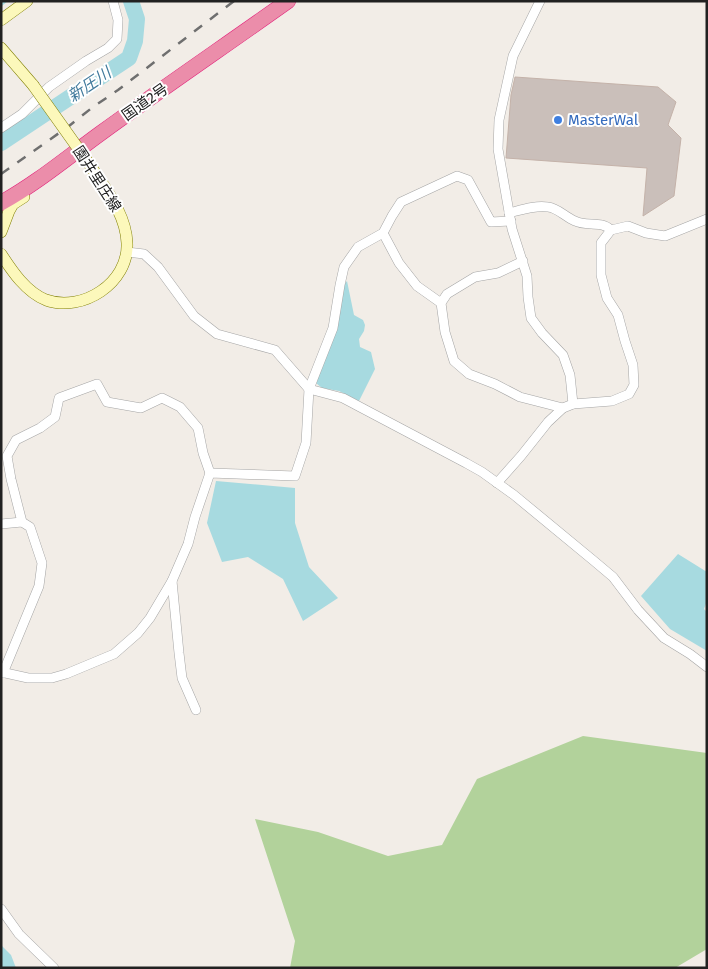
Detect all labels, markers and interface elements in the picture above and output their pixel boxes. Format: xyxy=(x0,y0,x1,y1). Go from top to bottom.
water label: 新圧川 xyxy=(64,62,116,106)
street label: 国道2号 xyxy=(118,80,172,124)
place label: MasterWal xyxy=(568,111,639,129)
marker: MasterWal xyxy=(552,114,564,126)
street label: 園井里庄線 xyxy=(69,143,125,215)

